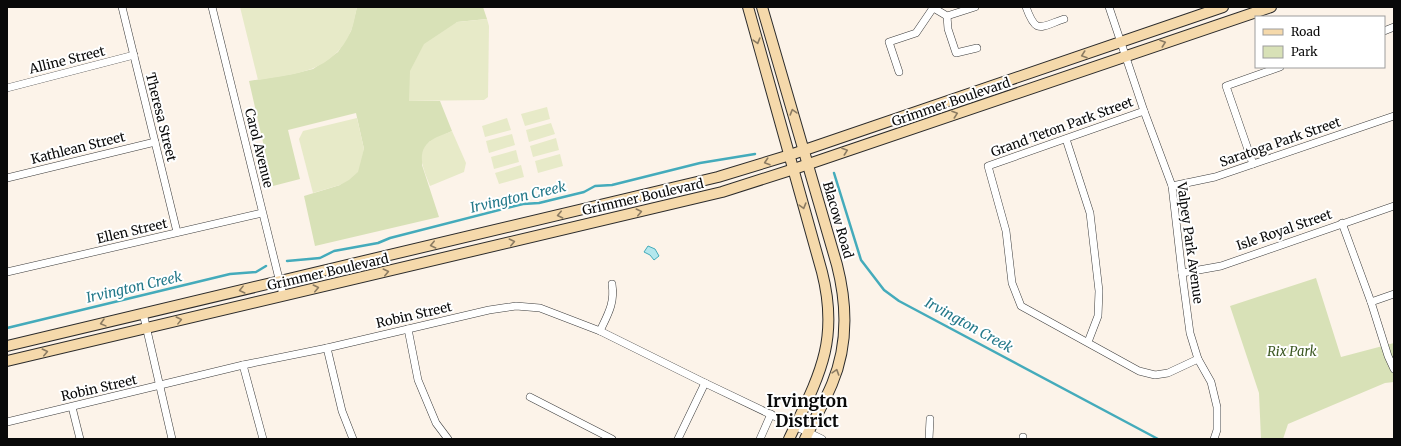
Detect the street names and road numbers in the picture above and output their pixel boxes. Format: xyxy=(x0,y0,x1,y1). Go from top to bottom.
street label: Alline Street xyxy=(26,42,107,78)
street label: Theresa Street xyxy=(142,71,180,163)
street label: Grimmer Boulevard xyxy=(890,74,1013,130)
street label: Grand Teton Park Street xyxy=(989,93,1135,161)
street label: Carol Avenue xyxy=(241,107,277,190)
street label: Saratoga Park Street xyxy=(1217,113,1343,171)
street label: Kathlean Street xyxy=(29,128,127,168)
street label: Grimmer Boulevard xyxy=(581,175,705,219)
street label: Blacow Road xyxy=(819,180,857,261)
street label: Valpey Park Avenue xyxy=(1173,180,1207,305)
street label: Isle Royal Street xyxy=(1234,206,1334,254)
street label: Ellen Street xyxy=(95,215,169,247)
street label: Grimmer Boulevard xyxy=(266,250,390,294)
street label: Robin Street xyxy=(374,298,454,332)
street label: Robin Street xyxy=(59,371,139,405)

